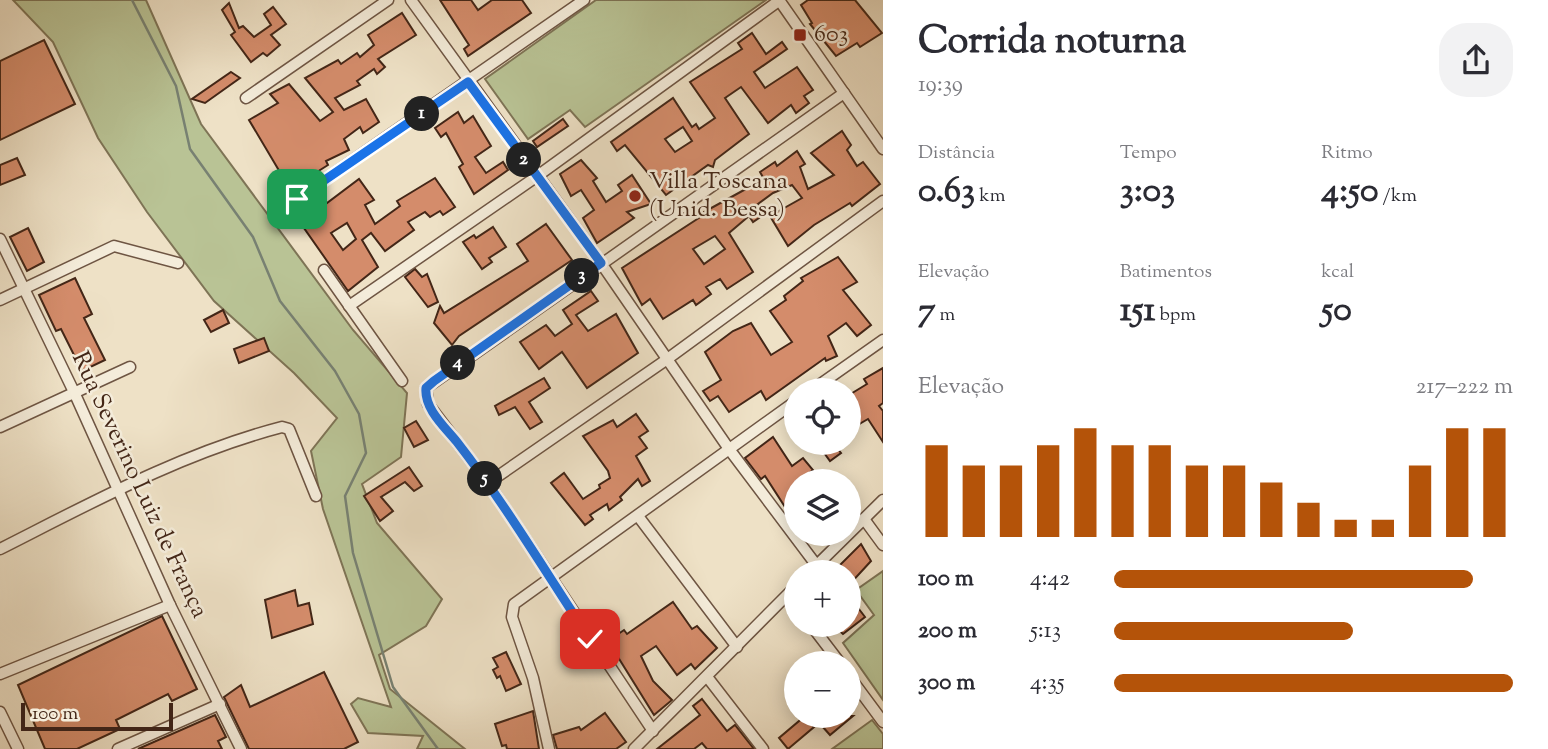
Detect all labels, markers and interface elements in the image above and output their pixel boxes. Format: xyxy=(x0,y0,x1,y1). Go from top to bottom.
text: Corrida noturna xyxy=(918,16,1186,70)
place label: 603 xyxy=(814,18,848,52)
button: share xyxy=(1439,23,1513,97)
marker: 603 xyxy=(792,27,808,43)
text: 19:39 xyxy=(918,69,963,102)
pin: 1 xyxy=(404,96,440,132)
text: 1 xyxy=(418,100,425,127)
text: Distância xyxy=(918,140,995,167)
text: Tempo xyxy=(1120,140,1177,167)
text: Ritmo xyxy=(1321,140,1373,167)
pin: 2 xyxy=(506,142,542,178)
text: 2 xyxy=(519,146,528,173)
place label: Villa Toscana (Unid. Bessa) xyxy=(649,165,788,227)
text: 0.63 xyxy=(918,167,975,218)
text: 3:03 xyxy=(1120,167,1175,218)
text: 4:50 xyxy=(1321,167,1379,218)
pin xyxy=(267,169,327,229)
icon: arrive xyxy=(278,180,316,218)
text: km xyxy=(975,183,1005,210)
text: /km xyxy=(1379,183,1417,210)
marker: Villa Toscana (Unid. Bessa) xyxy=(627,188,643,204)
pin: 3 xyxy=(564,258,600,294)
text: Elevação xyxy=(918,259,989,286)
text: Batimentos xyxy=(1120,259,1212,286)
text: kcal xyxy=(1321,259,1354,286)
text: 3 xyxy=(578,262,585,289)
text: 7 xyxy=(918,286,936,337)
text: 151 xyxy=(1120,286,1155,337)
text: 50 xyxy=(1321,286,1352,337)
text: m xyxy=(936,302,955,329)
text: bpm xyxy=(1155,302,1196,329)
street label: Rua Severino Luiz de França xyxy=(62,346,216,624)
pin: 4 xyxy=(440,346,476,380)
text: 4 xyxy=(453,349,462,376)
text: Elevação xyxy=(918,371,1004,404)
text: 217–222 m xyxy=(1416,371,1513,404)
map controls xyxy=(784,378,861,728)
button: locate xyxy=(784,378,861,455)
pin: 5 xyxy=(468,462,503,496)
text: 5 xyxy=(481,465,488,492)
button: layers xyxy=(784,469,861,546)
button: + xyxy=(784,560,861,637)
text: 100 m xyxy=(918,563,974,596)
text: 4:42 xyxy=(1030,563,1070,596)
pin xyxy=(560,609,620,669)
text: 200 m xyxy=(918,615,977,648)
text: 5:13 xyxy=(1030,615,1061,648)
icon: check xyxy=(571,620,609,658)
button: − xyxy=(784,651,861,728)
text: 300 m xyxy=(918,667,975,700)
text: 4:35 xyxy=(1030,667,1065,700)
scale bar xyxy=(21,700,173,732)
text: 100 m xyxy=(32,701,78,728)

